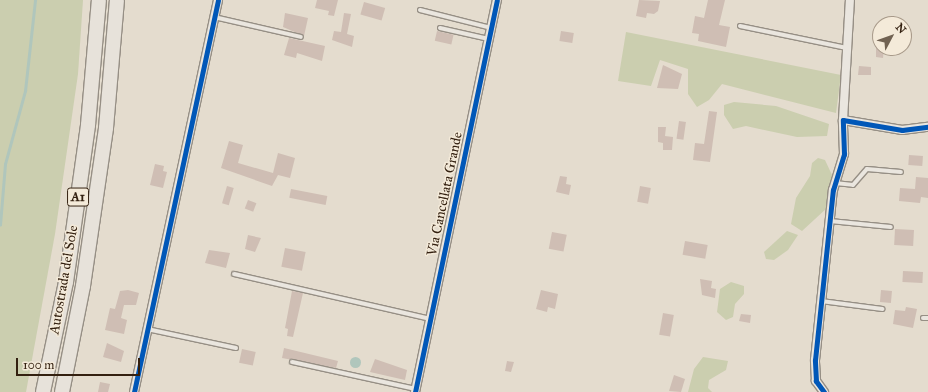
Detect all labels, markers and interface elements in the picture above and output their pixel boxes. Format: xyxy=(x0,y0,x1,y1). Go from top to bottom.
north arrow xyxy=(872,16,912,56)
text: N xyxy=(893,21,909,36)
street label: Via Cancellata Grande xyxy=(424,130,466,258)
road number: A1 xyxy=(67,186,89,208)
street label: Autostrada del Sole xyxy=(46,224,82,336)
scale bar xyxy=(18,350,142,376)
text: 100 m xyxy=(23,358,54,372)

